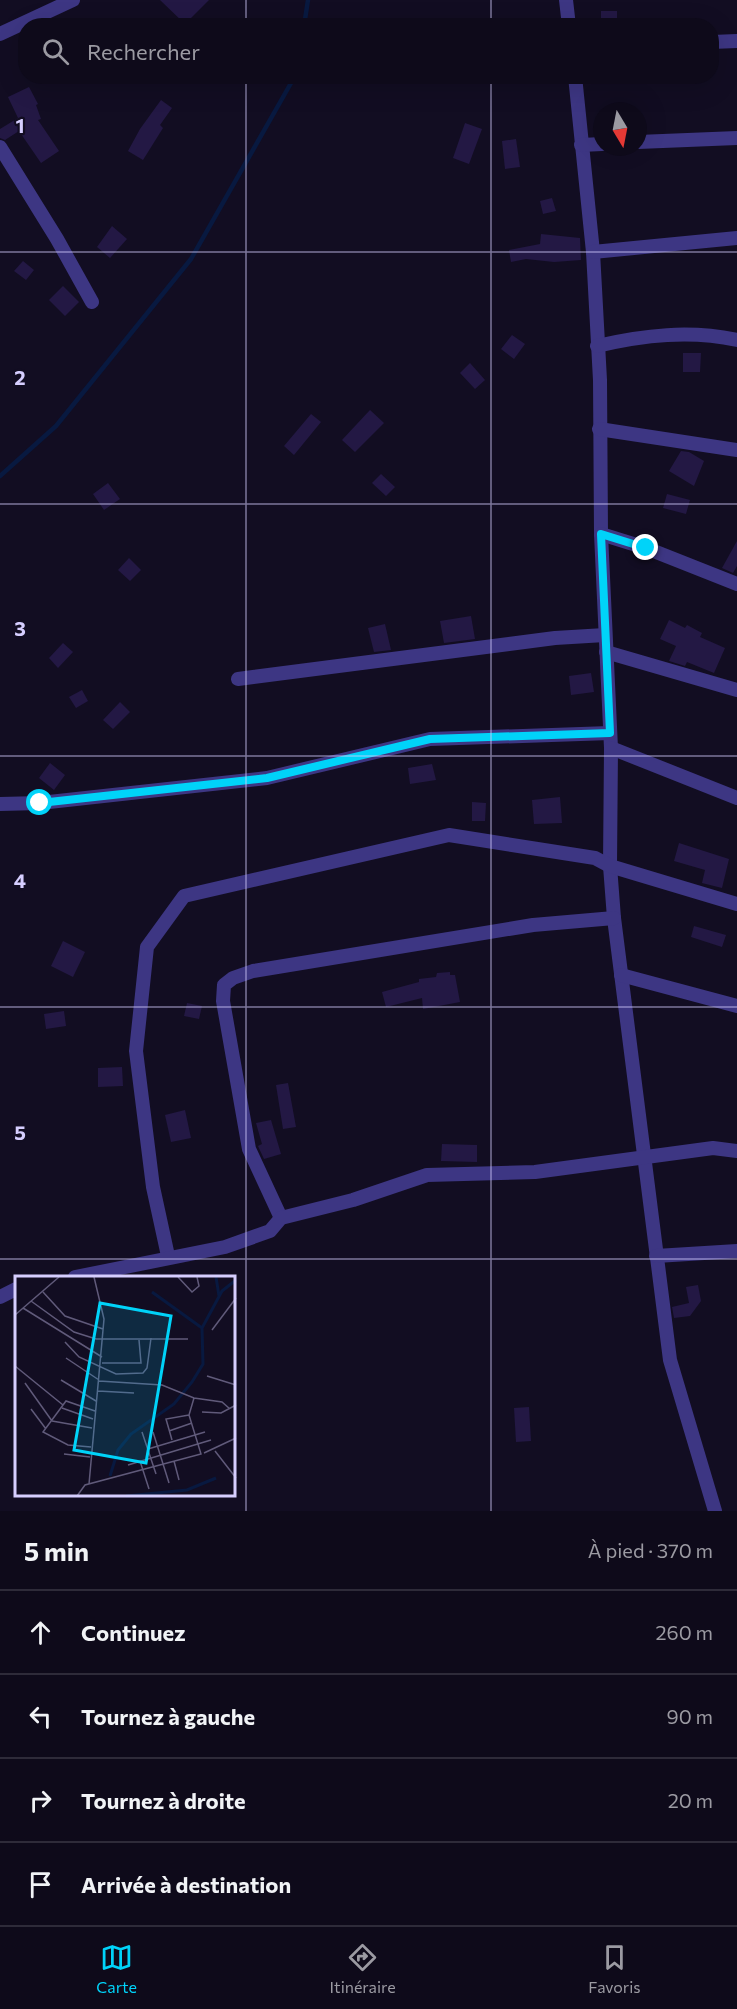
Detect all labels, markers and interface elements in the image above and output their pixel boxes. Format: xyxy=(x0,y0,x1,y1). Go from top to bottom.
search box xyxy=(18,18,719,84)
icon: search xyxy=(39,35,72,68)
text: Rechercher xyxy=(87,38,200,65)
north arrow xyxy=(593,102,647,156)
text: 1 xyxy=(15,113,25,137)
text: 2 xyxy=(14,365,26,389)
route end xyxy=(632,534,658,560)
text: 3 xyxy=(14,616,26,640)
route start xyxy=(26,789,52,815)
text: 4 xyxy=(14,868,26,892)
text: 5 xyxy=(14,1120,26,1144)
inset map xyxy=(15,1276,236,1496)
text: 5 min xyxy=(24,1535,89,1566)
text: À pied · 370 m xyxy=(588,1538,713,1562)
icon: ahead xyxy=(24,1616,57,1649)
text: Continuez xyxy=(81,1619,186,1646)
text: 260 m xyxy=(655,1620,713,1644)
icon: left xyxy=(24,1700,57,1733)
text: Tournez à gauche xyxy=(81,1703,255,1730)
text: 90 m xyxy=(667,1704,713,1728)
icon: right xyxy=(24,1784,57,1817)
text: Tournez à droite xyxy=(81,1787,246,1814)
text: 20 m xyxy=(668,1788,713,1812)
icon: arrive xyxy=(24,1868,57,1901)
text: Arrivée à destination xyxy=(81,1871,291,1898)
tab: Carte xyxy=(96,1941,137,1996)
tab: Itinéraire xyxy=(330,1941,396,1996)
tab: Favoris xyxy=(588,1941,641,1996)

